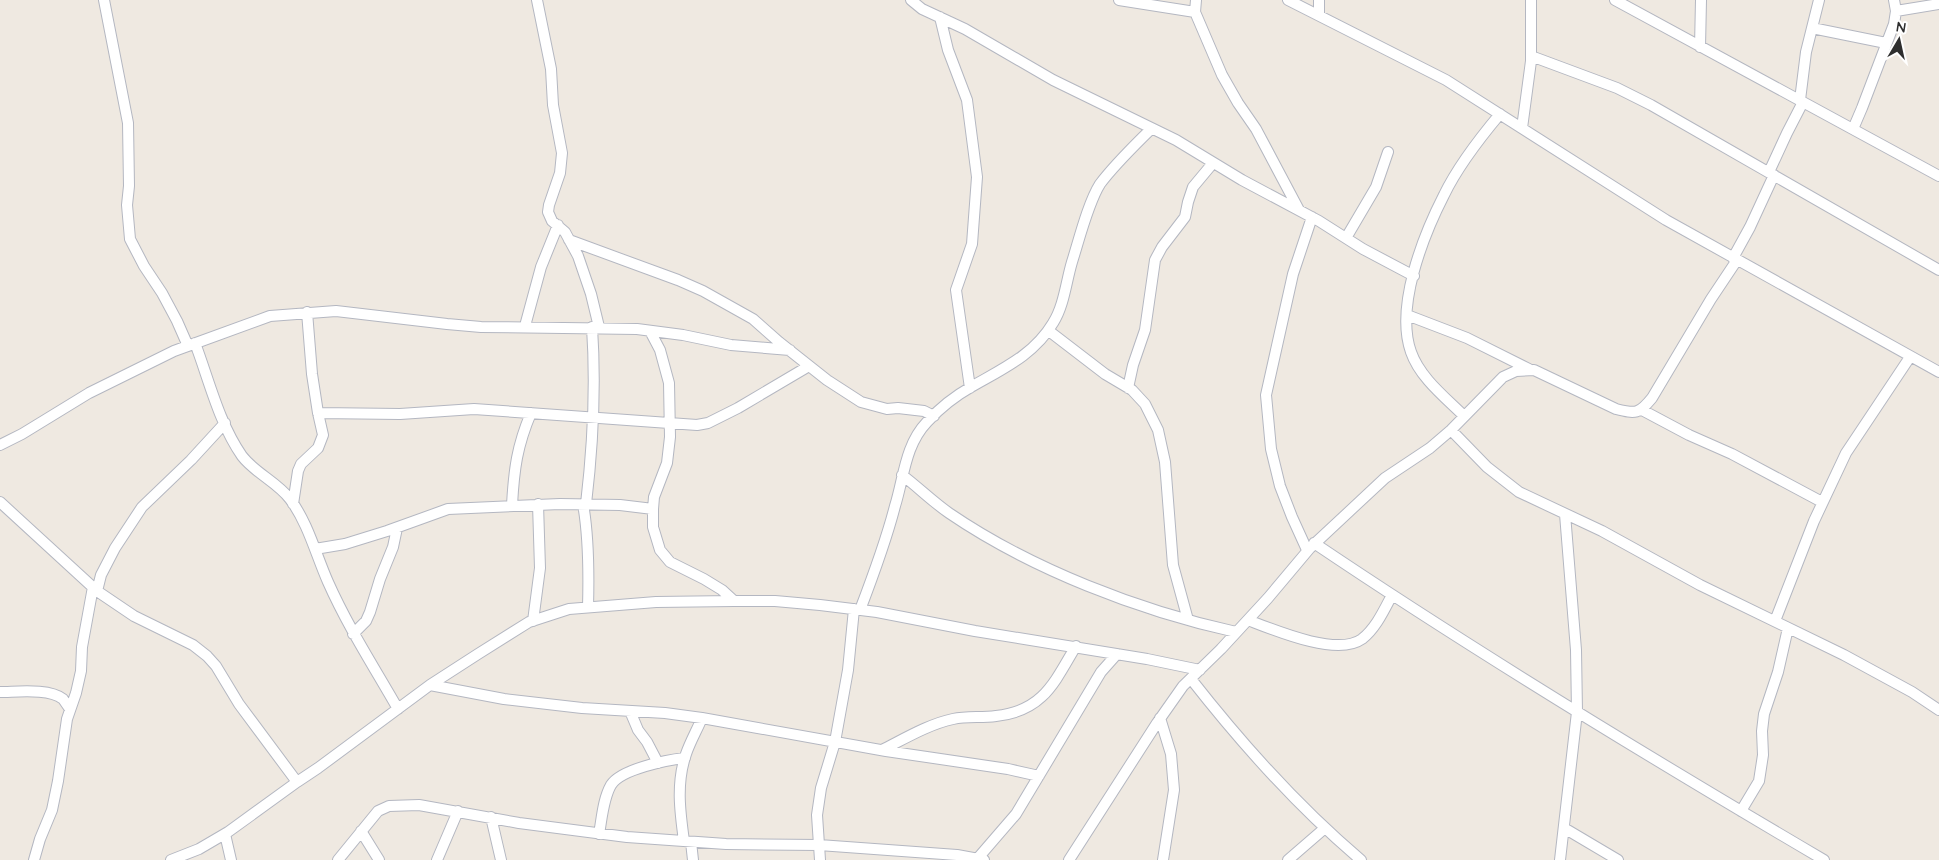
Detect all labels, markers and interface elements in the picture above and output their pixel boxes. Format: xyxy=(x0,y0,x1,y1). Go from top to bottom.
north arrow xyxy=(1874,15,1924,65)
text: N xyxy=(1895,17,1908,37)

